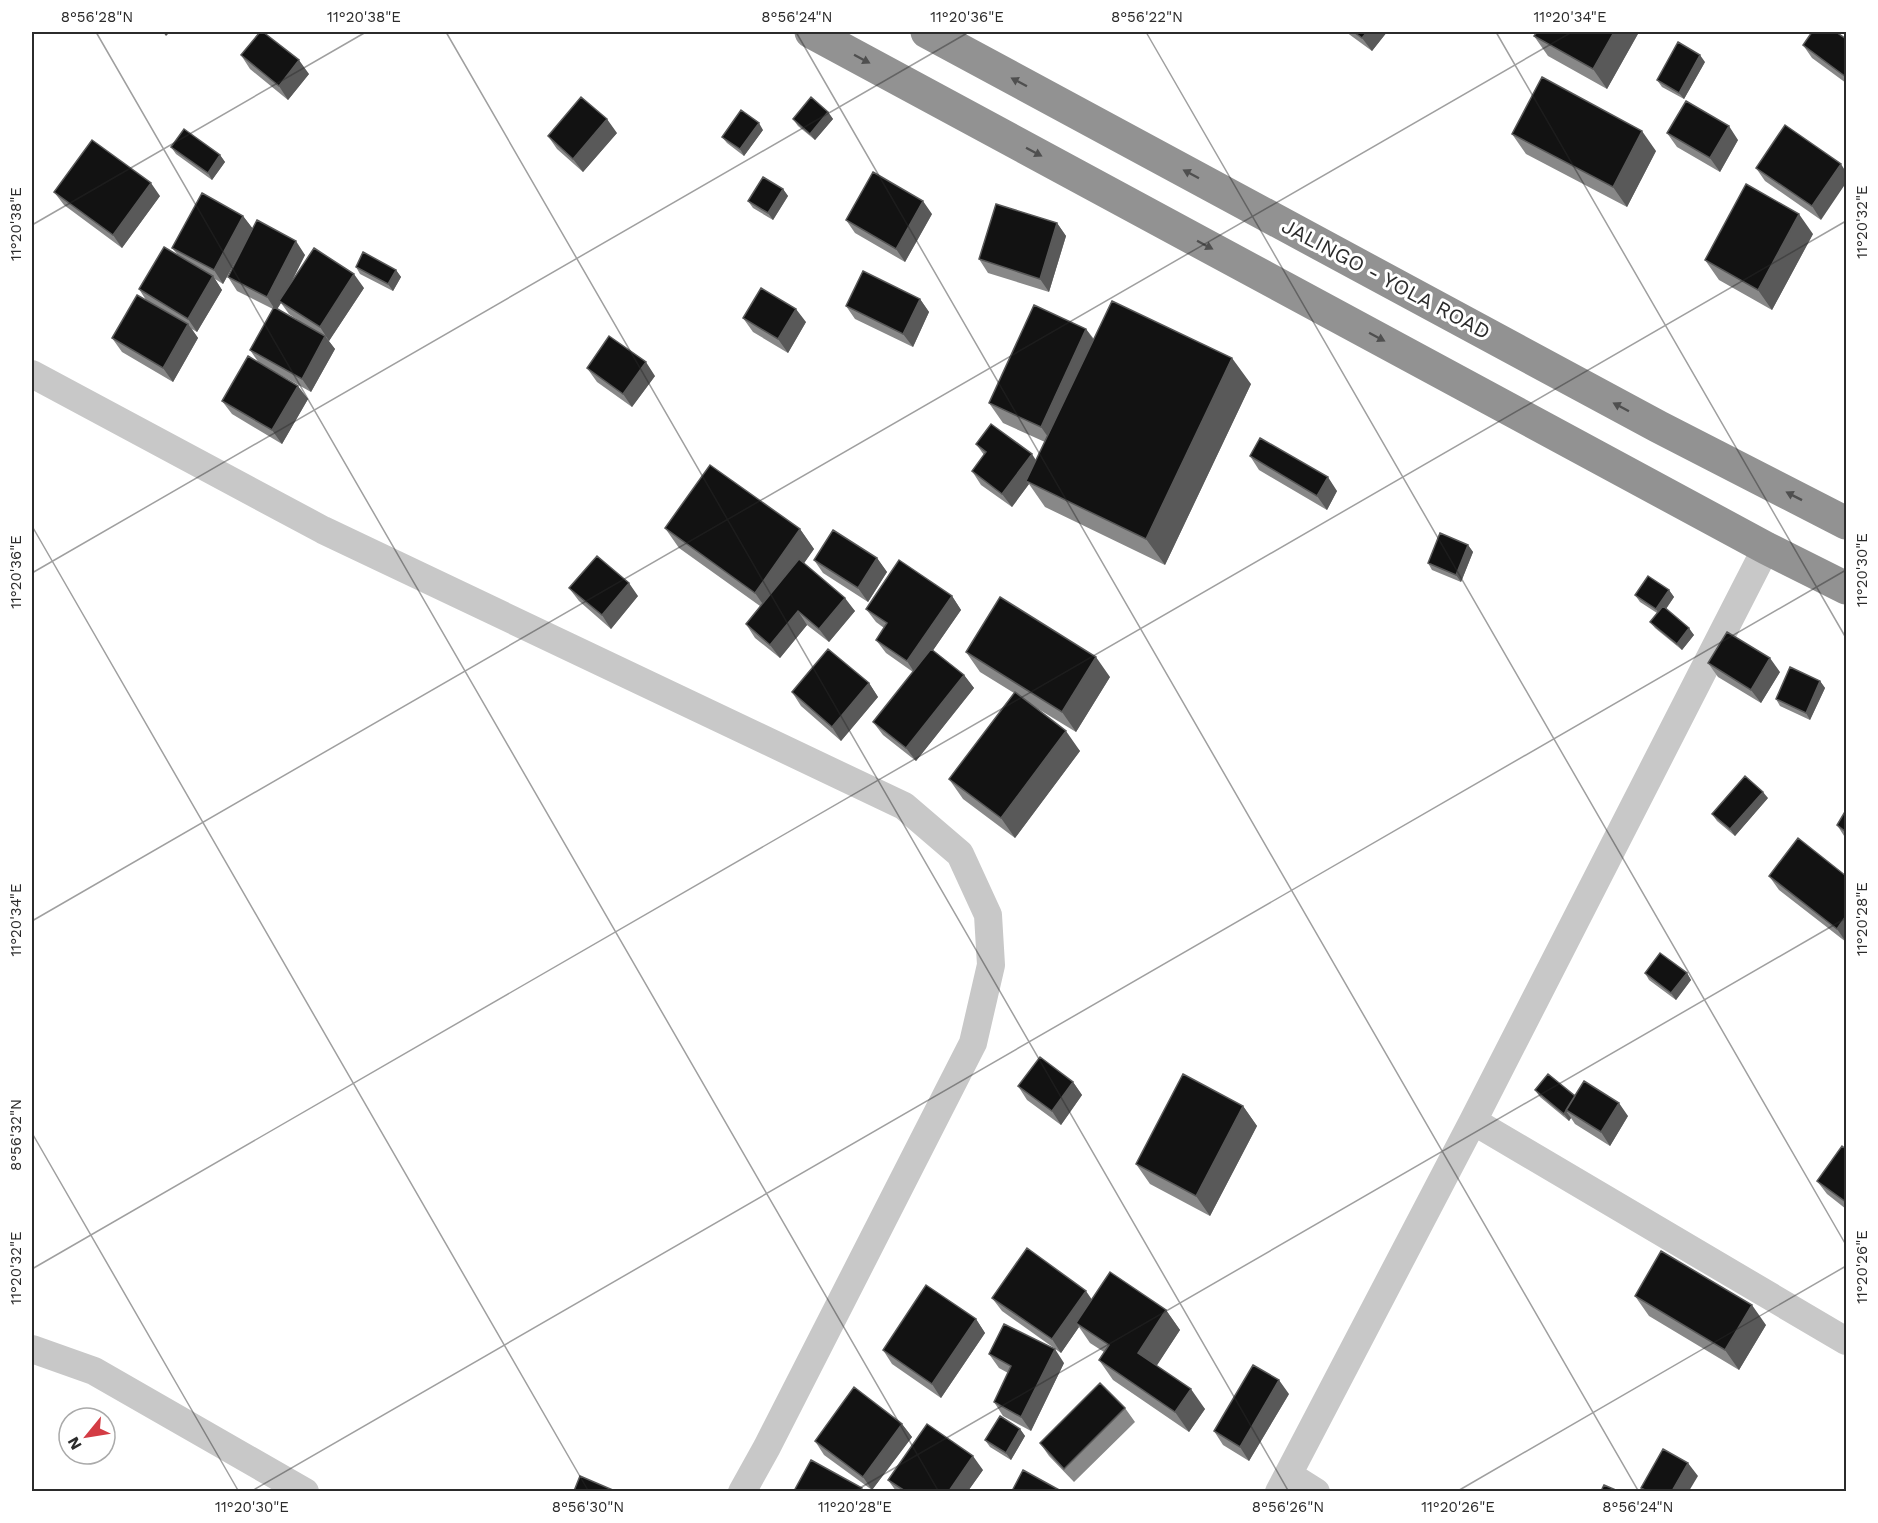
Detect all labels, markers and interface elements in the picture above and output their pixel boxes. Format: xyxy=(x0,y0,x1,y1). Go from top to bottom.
text: 8°56'28"N xyxy=(61,8,133,26)
text: 11°20'38"E xyxy=(327,8,401,26)
text: 8°56'24"N xyxy=(761,8,833,26)
text: 11°20'36"E xyxy=(930,8,1004,26)
text: 8°56'22"N xyxy=(1111,8,1183,26)
text: 11°20'34"E xyxy=(1534,8,1606,26)
one-way arrow xyxy=(854,54,871,64)
one-way arrow xyxy=(1011,77,1028,87)
one-way arrow xyxy=(1026,147,1043,157)
one-way arrow xyxy=(1182,169,1199,179)
text: 11°20'32"E xyxy=(1853,185,1871,259)
text: 11°20'38"E xyxy=(7,187,25,261)
street label: JALINGO - YOLA ROAD xyxy=(1278,213,1495,344)
one-way arrow xyxy=(1197,240,1214,250)
one-way arrow xyxy=(1369,332,1386,342)
one-way arrow xyxy=(1612,402,1629,412)
one-way arrow xyxy=(1786,492,1803,501)
text: 11°20'30"E xyxy=(1853,533,1871,607)
text: 11°20'36"E xyxy=(7,535,25,609)
text: 11°20'28"E xyxy=(1853,882,1871,956)
text: 11°20'34"E xyxy=(7,884,25,956)
text: 8°56'32"N xyxy=(7,1099,25,1171)
text: 11°20'26"E xyxy=(1853,1230,1871,1304)
text: 11°20'32"E xyxy=(7,1231,25,1305)
north arrow xyxy=(57,1406,117,1466)
text: N xyxy=(63,1433,86,1453)
text: 11°20'30"E xyxy=(215,1498,289,1516)
text: 8°56'30"N xyxy=(552,1498,624,1516)
text: 11°20'28"E xyxy=(818,1498,892,1516)
text: 8°56'26"N xyxy=(1252,1498,1324,1516)
text: 11°20'26"E xyxy=(1421,1498,1495,1516)
text: 8°56'24"N xyxy=(1602,1498,1674,1516)

